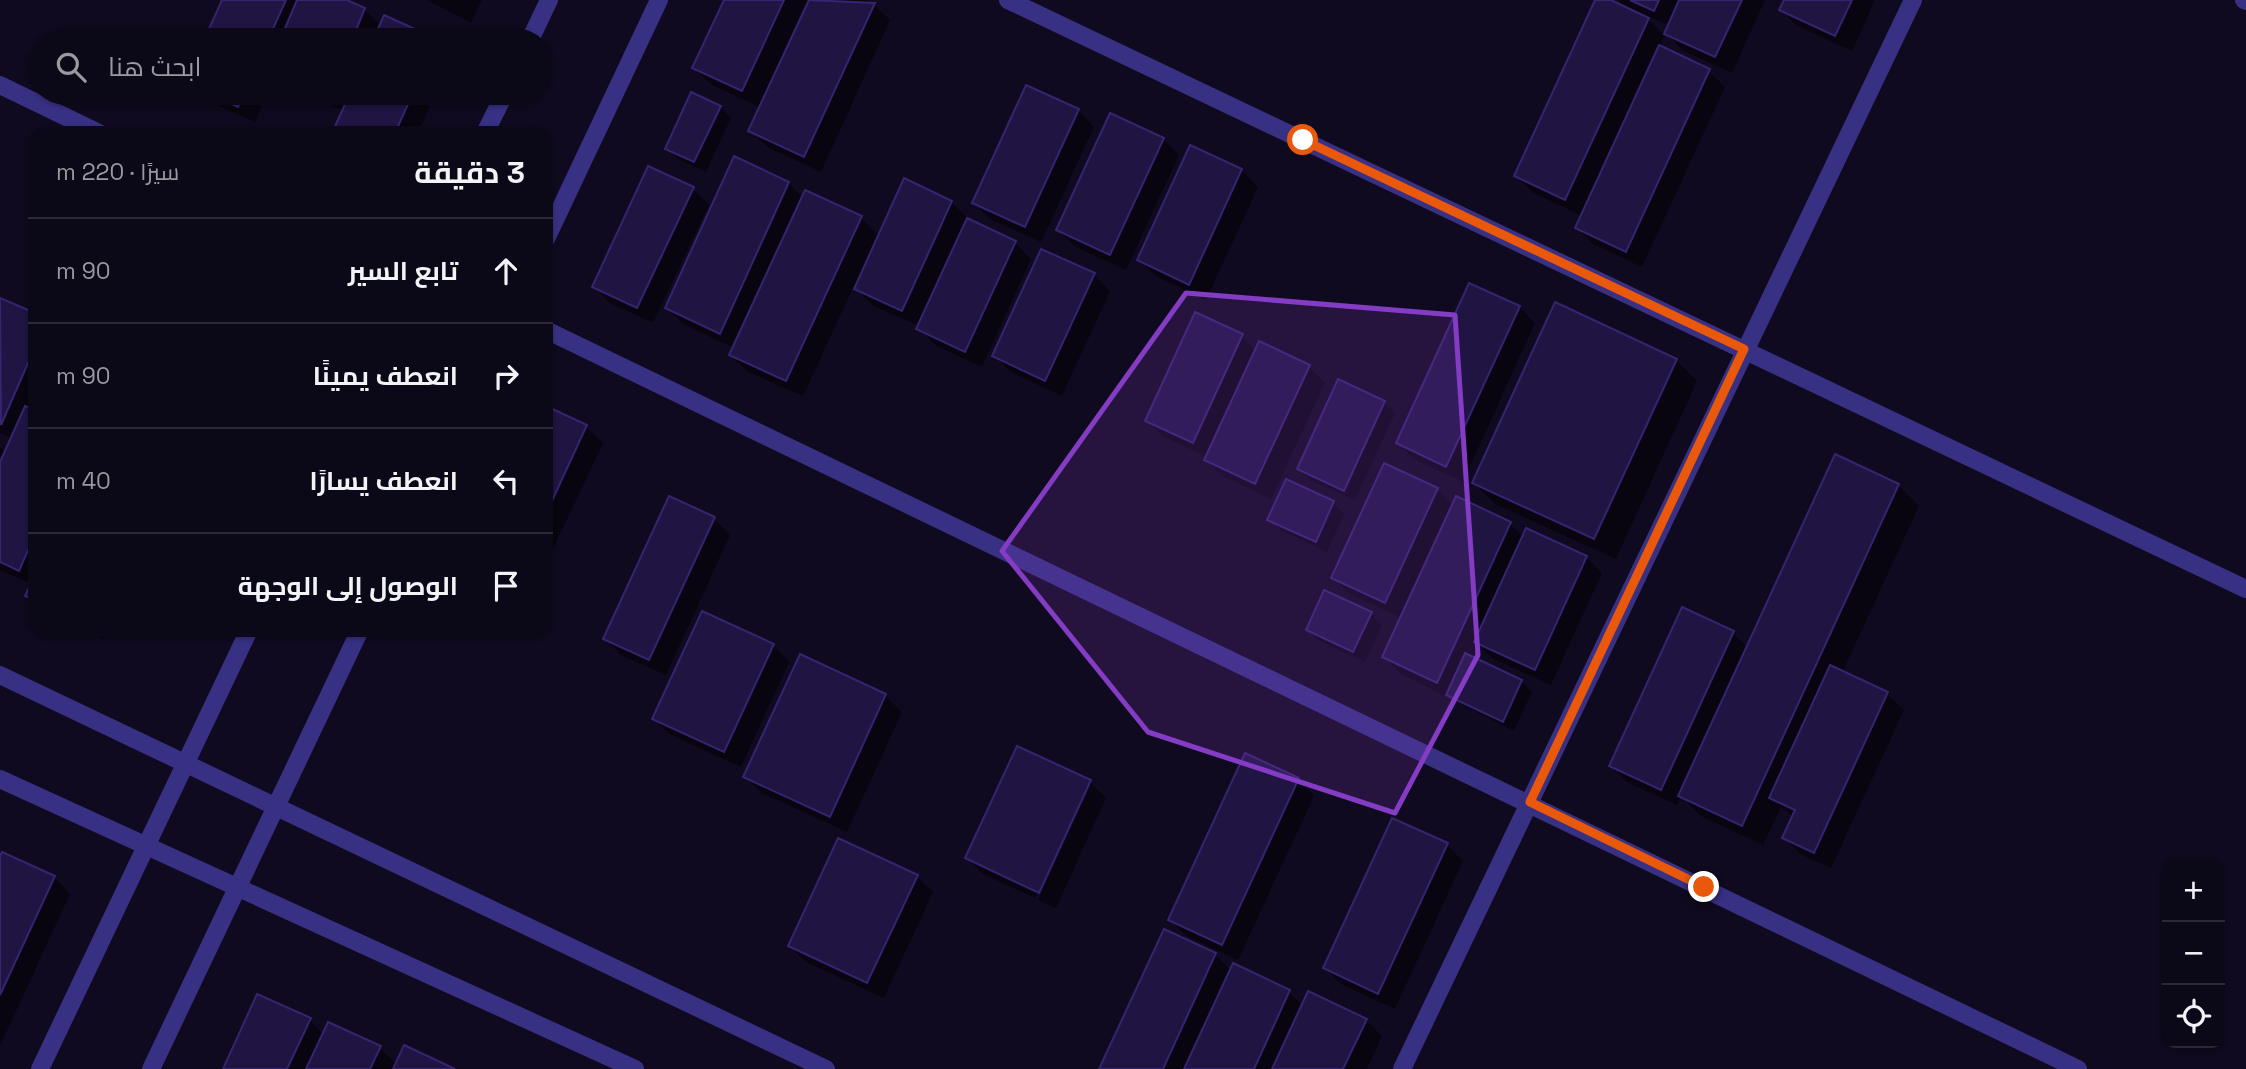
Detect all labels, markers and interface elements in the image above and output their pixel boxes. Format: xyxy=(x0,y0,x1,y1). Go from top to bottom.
search box xyxy=(28,28,553,105)
icon: search xyxy=(52,48,90,86)
text: ابحث هنا xyxy=(108,50,202,84)
route start xyxy=(1287,124,1318,155)
text: 3 دقيقة xyxy=(414,153,525,192)
text: سيرًا · 220 m xyxy=(56,157,179,187)
icon: ahead xyxy=(487,252,525,290)
text: تابع السير xyxy=(348,254,458,288)
text: 90 m xyxy=(56,256,111,286)
icon: right xyxy=(487,357,525,395)
text: انعطف يمينًا xyxy=(313,359,458,393)
text: 90 m xyxy=(56,361,111,391)
icon: left xyxy=(487,462,525,500)
text: انعطف يسارًا xyxy=(310,464,458,498)
text: 40 m xyxy=(56,466,111,496)
icon: arrive xyxy=(487,567,525,605)
text: الوصول إلى الوجهة xyxy=(238,569,458,603)
map controls xyxy=(2162,859,2225,1048)
button: + xyxy=(2162,859,2225,922)
route end xyxy=(1688,871,1719,902)
button: − xyxy=(2162,922,2225,985)
button: locate xyxy=(2162,985,2225,1048)

